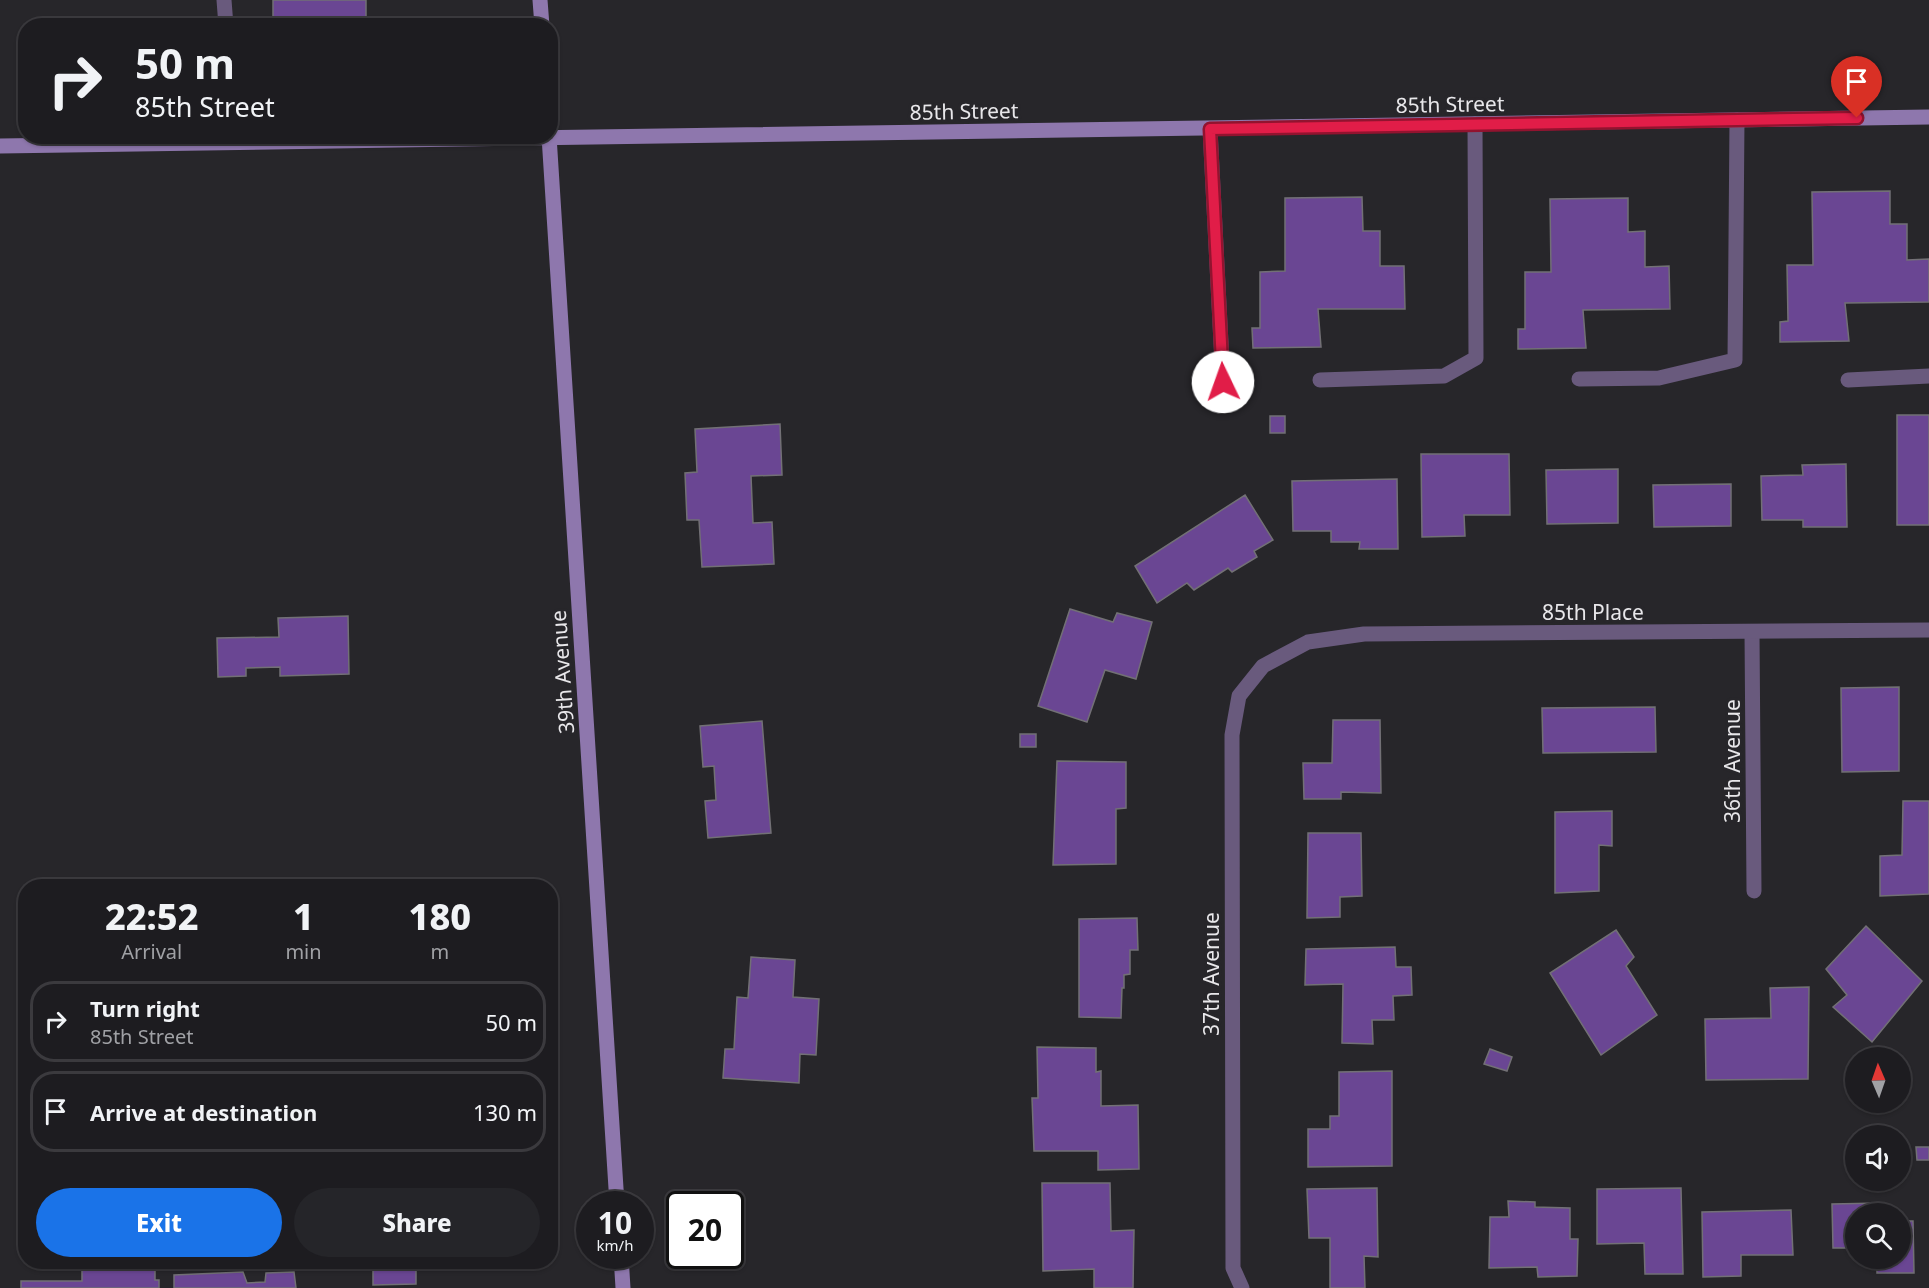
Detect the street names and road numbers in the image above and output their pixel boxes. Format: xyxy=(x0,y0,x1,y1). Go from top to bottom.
street label: 85th Street xyxy=(1395,89,1505,119)
street label: 85th Street xyxy=(909,96,1019,126)
street label: 85th Place xyxy=(1542,598,1644,626)
street label: 39th Avenue xyxy=(544,609,580,735)
street label: 36th Avenue xyxy=(1718,699,1746,823)
street label: 37th Avenue xyxy=(1197,912,1225,1036)

